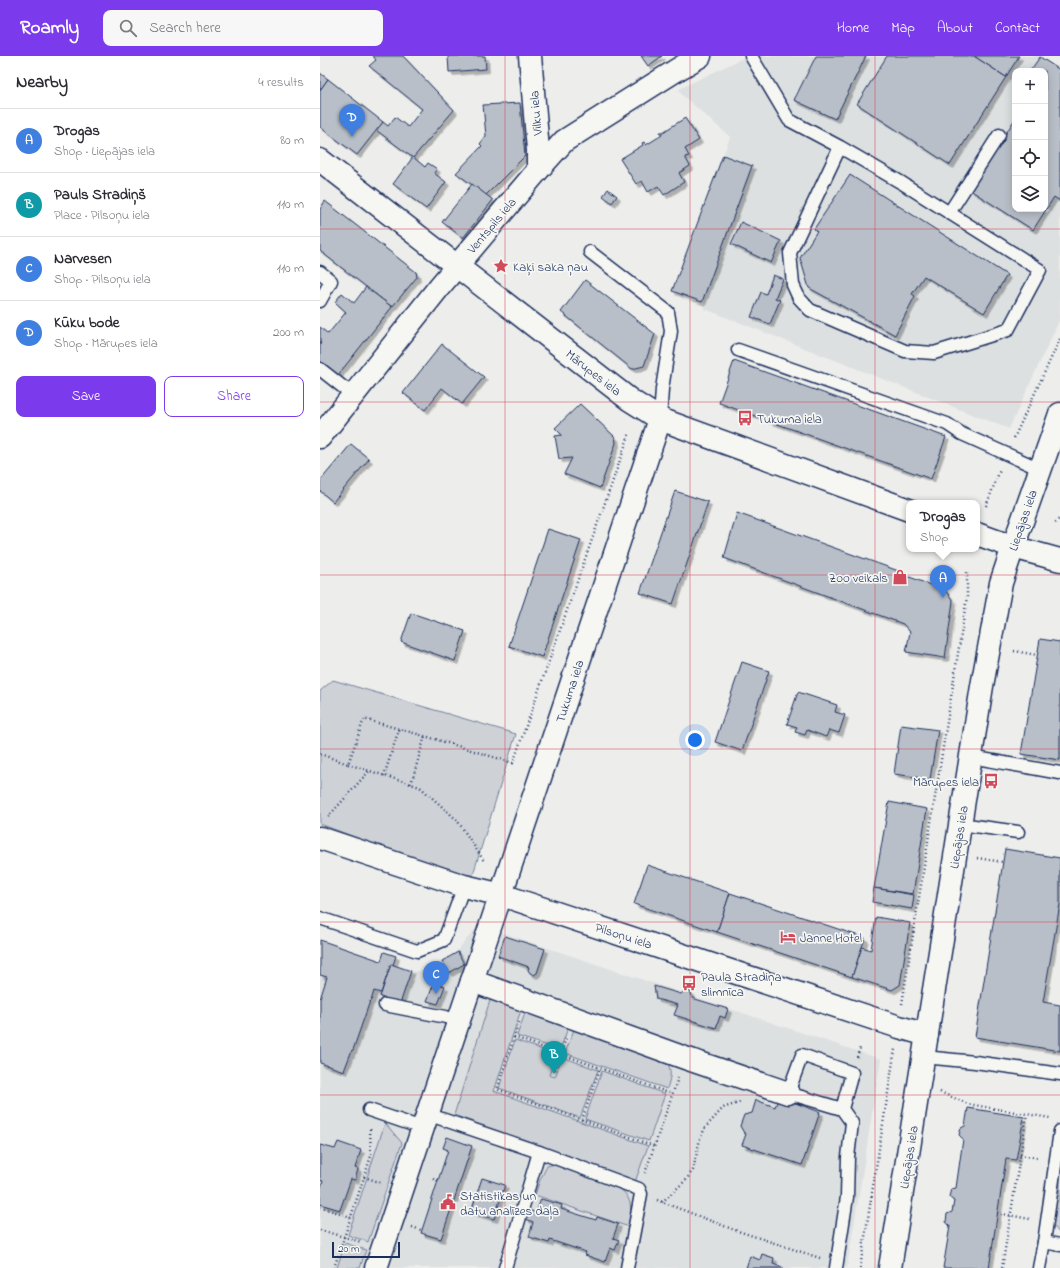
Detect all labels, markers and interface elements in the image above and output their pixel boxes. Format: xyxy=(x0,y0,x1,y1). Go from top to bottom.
search box xyxy=(103,10,383,46)
text: Roamly xyxy=(20,15,79,42)
icon: search xyxy=(117,17,139,39)
text: Search here xyxy=(149,17,221,39)
text: Home xyxy=(837,18,869,39)
text: Map xyxy=(891,18,915,39)
text: About xyxy=(937,18,973,39)
text: Contact xyxy=(995,18,1040,39)
map controls xyxy=(1012,68,1048,212)
button: + xyxy=(1012,68,1048,104)
text: Nearby xyxy=(16,70,68,95)
text: 4 results xyxy=(258,73,304,92)
street label: Vilku iela xyxy=(525,90,548,137)
pin: D xyxy=(339,104,365,137)
button: − xyxy=(1012,104,1048,140)
text: Drogas xyxy=(54,120,100,142)
text: A xyxy=(25,131,33,150)
text: 80 m xyxy=(280,131,304,150)
button: locate xyxy=(1012,140,1048,176)
text: Shop · Liepājas iela xyxy=(54,142,155,161)
button: layers xyxy=(1012,176,1048,212)
text: Pauls Stradiņš xyxy=(54,184,146,206)
street label: Ventspils iela xyxy=(462,194,521,259)
text: B xyxy=(25,195,33,214)
text: 110 m xyxy=(277,195,304,214)
text: Place · Pilsoņu iela xyxy=(54,206,150,225)
text: Narvesen xyxy=(54,248,112,270)
place icon: Kaķi saka ņau xyxy=(492,257,510,275)
place label: Kaķi saka ņau xyxy=(513,258,588,277)
text: C xyxy=(25,259,33,278)
text: 110 m xyxy=(277,259,304,278)
text: Shop · Pilsoņu iela xyxy=(54,270,151,289)
text: Kūku bode xyxy=(54,312,120,334)
text: D xyxy=(24,323,34,342)
text: 200 m xyxy=(273,323,304,342)
text: Shop · Mārupes iela xyxy=(54,334,158,353)
street label: Mārupes iela xyxy=(561,345,625,401)
button: Save xyxy=(16,376,156,417)
button: Share xyxy=(164,376,304,417)
bus stop icon: Tukuma iela xyxy=(736,409,754,427)
place label: Tukuma iela xyxy=(757,410,822,429)
street label: Liepājas iela xyxy=(1004,487,1043,554)
popup xyxy=(906,500,980,552)
text: Drogas xyxy=(920,506,966,528)
text: Shop xyxy=(920,528,948,547)
pin: A xyxy=(930,565,956,598)
shop icon: Zoo veikals xyxy=(891,568,909,586)
place label: Zoo veikals xyxy=(829,569,888,588)
street label: Tukuma iela xyxy=(551,658,589,725)
your location xyxy=(685,730,705,750)
bus stop icon: Mārupes iela xyxy=(982,772,1000,790)
place label: Mārupes iela xyxy=(913,773,979,792)
street label: Liepājas iela xyxy=(945,804,974,870)
street label: Pilsoņu iela xyxy=(593,918,655,955)
hotel icon: Janne Hotel xyxy=(779,928,797,946)
place label: Janne Hotel xyxy=(800,929,862,948)
pin: C xyxy=(423,961,449,994)
place label: Paula Stradiņa slimnīca xyxy=(701,968,781,1002)
bus stop icon: Paula Stradiņa slimnīca xyxy=(680,974,698,992)
pin: B xyxy=(541,1041,567,1074)
street label: Liepājas iela xyxy=(895,1124,924,1190)
place label: Statistikas un datu analīzes daļa xyxy=(460,1187,559,1221)
public building icon: Statistikas un datu analīzes daļa xyxy=(439,1193,457,1211)
scale bar xyxy=(332,1240,400,1259)
text: 20 m xyxy=(338,1241,360,1257)

